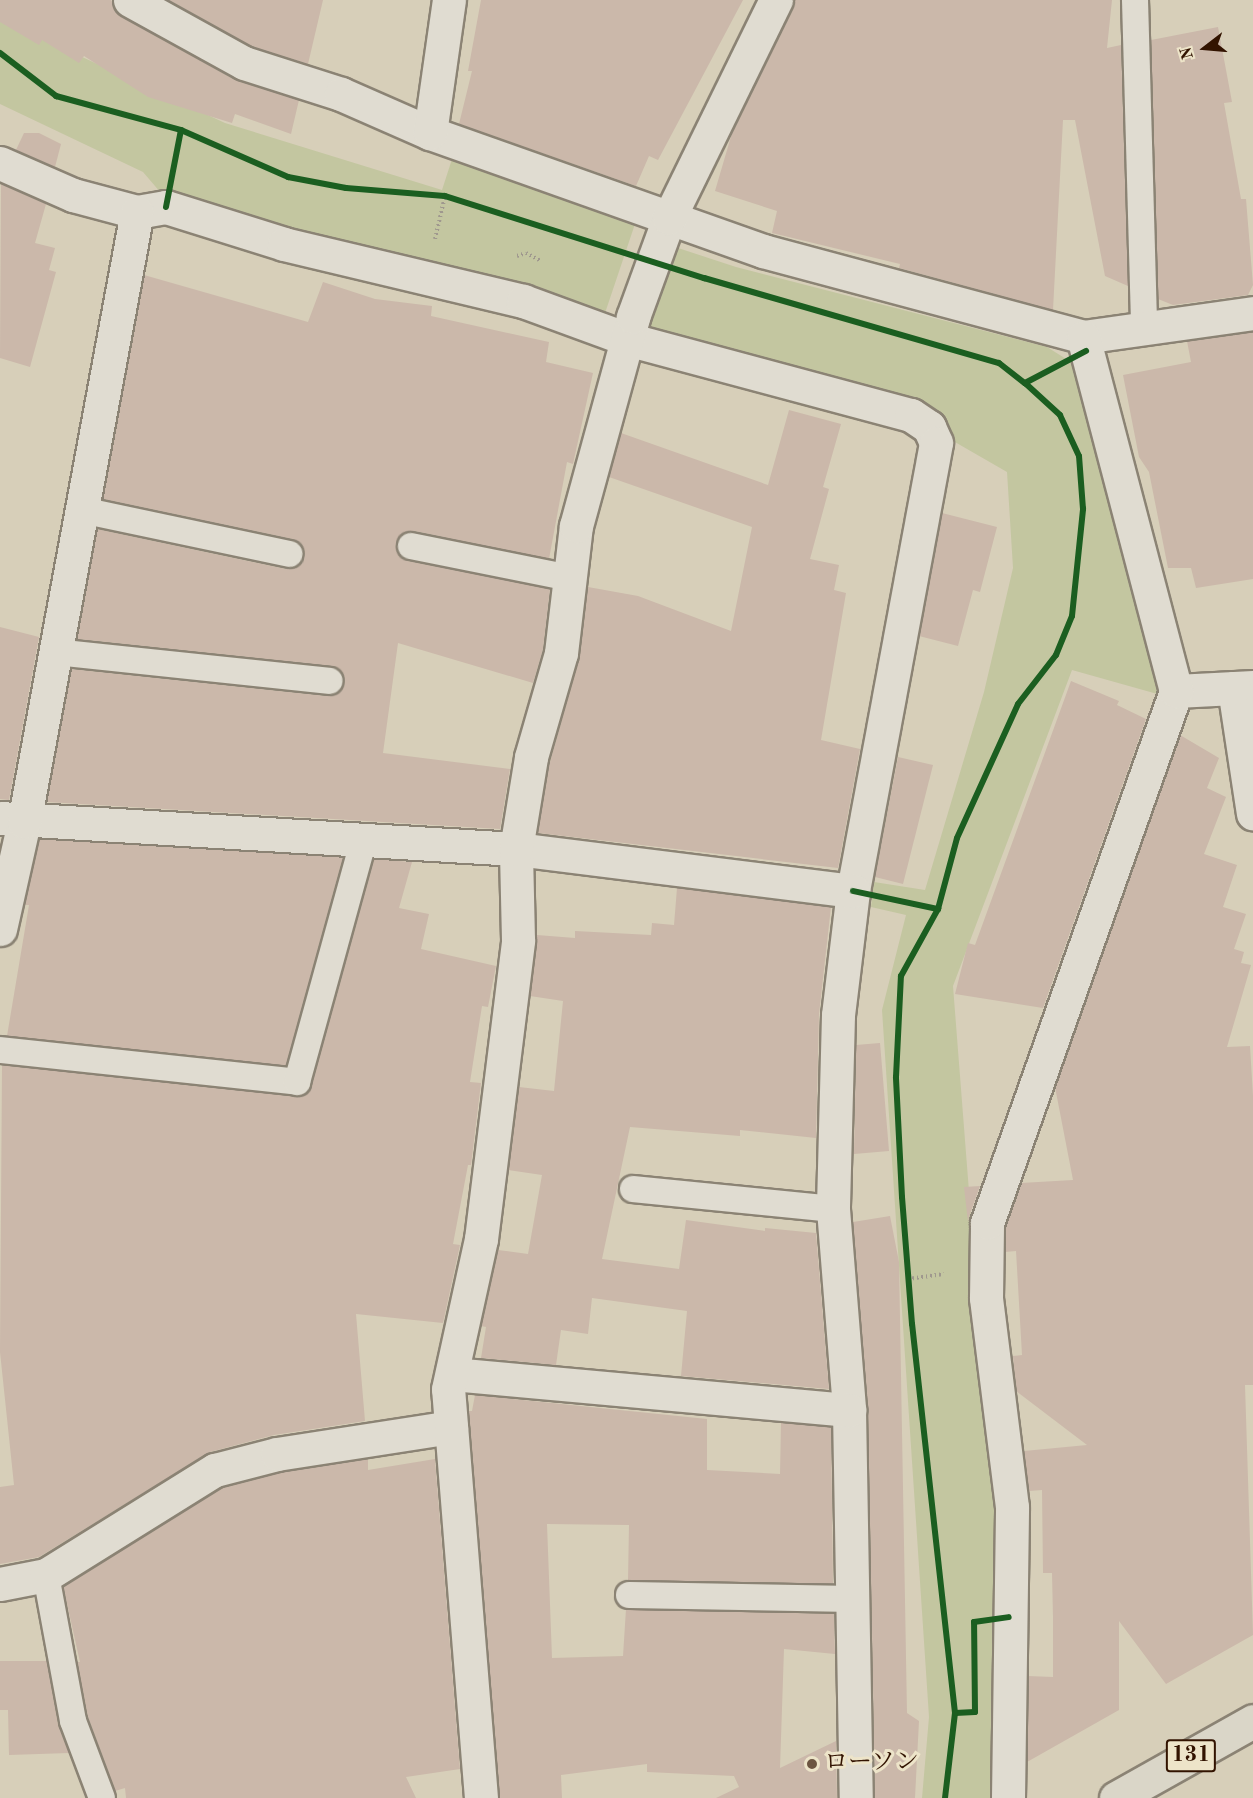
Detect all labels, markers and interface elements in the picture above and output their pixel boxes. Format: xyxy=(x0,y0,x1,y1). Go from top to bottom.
north arrow xyxy=(1175,18,1235,78)
text: N xyxy=(1178,45,1197,61)
road number: 131 xyxy=(1166,1737,1216,1775)
place label: ローソン xyxy=(824,1750,920,1778)
marker: ローソン xyxy=(805,1757,819,1771)

